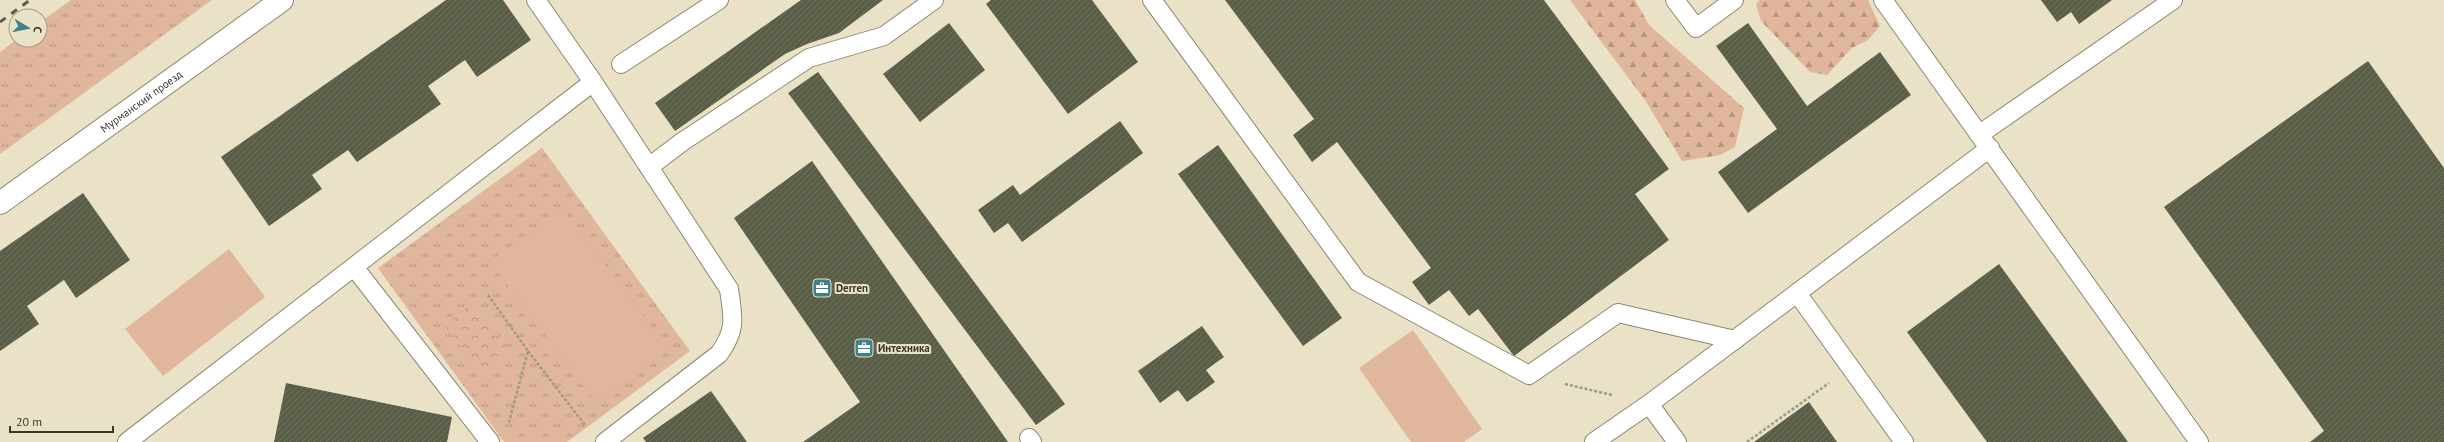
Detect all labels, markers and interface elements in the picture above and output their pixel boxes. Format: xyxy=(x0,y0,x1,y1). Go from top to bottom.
north arrow xyxy=(8,8,48,48)
text: С xyxy=(30,25,45,34)
street label: Мурманский проезд xyxy=(97,67,185,136)
office icon: Derren xyxy=(811,277,833,299)
place label: Derren xyxy=(836,281,868,295)
office icon: Интехника xyxy=(853,337,875,359)
place label: Интехника xyxy=(878,341,930,355)
scale bar xyxy=(10,408,113,434)
text: 20 m xyxy=(16,414,42,429)

